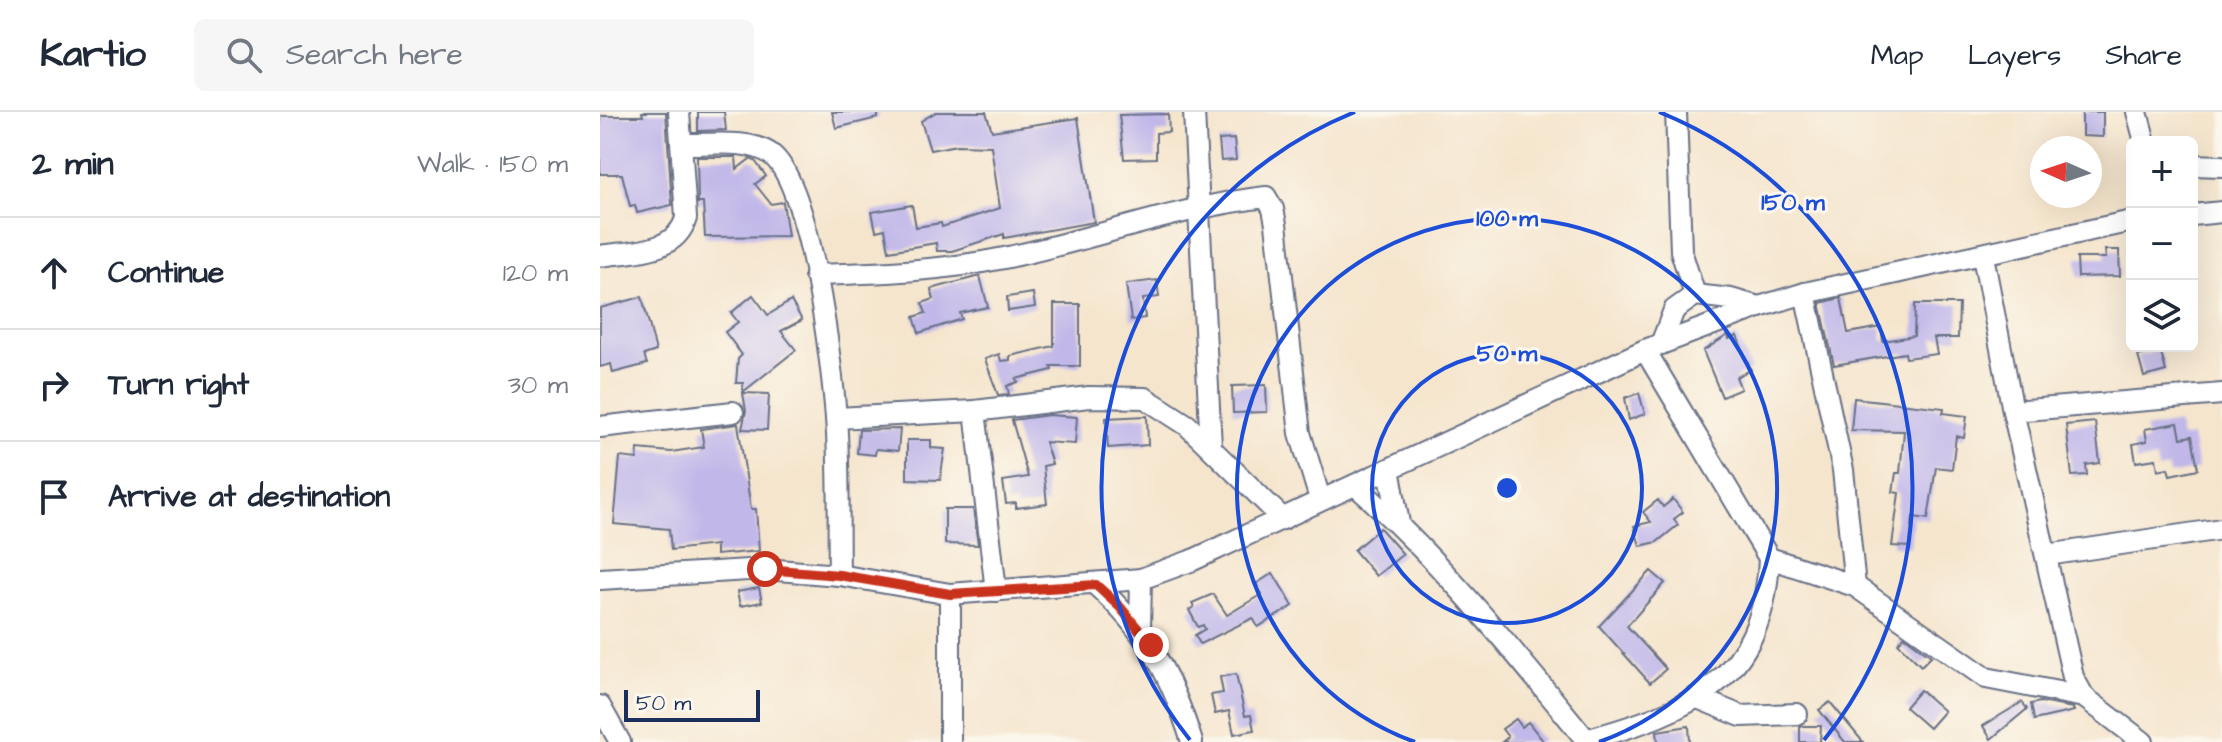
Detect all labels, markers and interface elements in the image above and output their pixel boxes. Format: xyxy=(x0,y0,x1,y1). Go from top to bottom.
search box xyxy=(194,19,754,91)
text: Kartio xyxy=(40,29,146,81)
icon: search xyxy=(222,33,266,77)
text: Search here xyxy=(286,34,463,76)
text: Map xyxy=(1871,36,1924,75)
text: Layers xyxy=(1968,36,2061,75)
text: Share xyxy=(2105,36,2182,75)
north arrow xyxy=(2030,136,2102,208)
map controls xyxy=(2126,136,2198,352)
button: + xyxy=(2126,136,2198,208)
text: 2 min xyxy=(32,140,114,188)
text: Walk · 150 m xyxy=(417,146,568,182)
text: 150 m xyxy=(1761,186,1825,220)
text: 100 m xyxy=(1476,202,1538,236)
button: − xyxy=(2126,208,2198,280)
icon: ahead xyxy=(32,251,76,295)
text: Continue xyxy=(108,252,224,294)
text: 120 m xyxy=(503,255,568,291)
button: layers xyxy=(2126,280,2198,352)
text: 50 m xyxy=(1477,337,1538,371)
icon: right xyxy=(32,363,76,407)
text: Turn right xyxy=(108,364,249,406)
text: 30 m xyxy=(508,367,568,403)
centre of rings xyxy=(1493,474,1521,502)
icon: arrive xyxy=(32,475,76,519)
text: Arrive at destination xyxy=(108,476,390,518)
route start xyxy=(747,551,783,587)
route end xyxy=(1133,627,1169,663)
scale bar xyxy=(624,686,760,722)
text: 50 m xyxy=(636,688,691,719)

